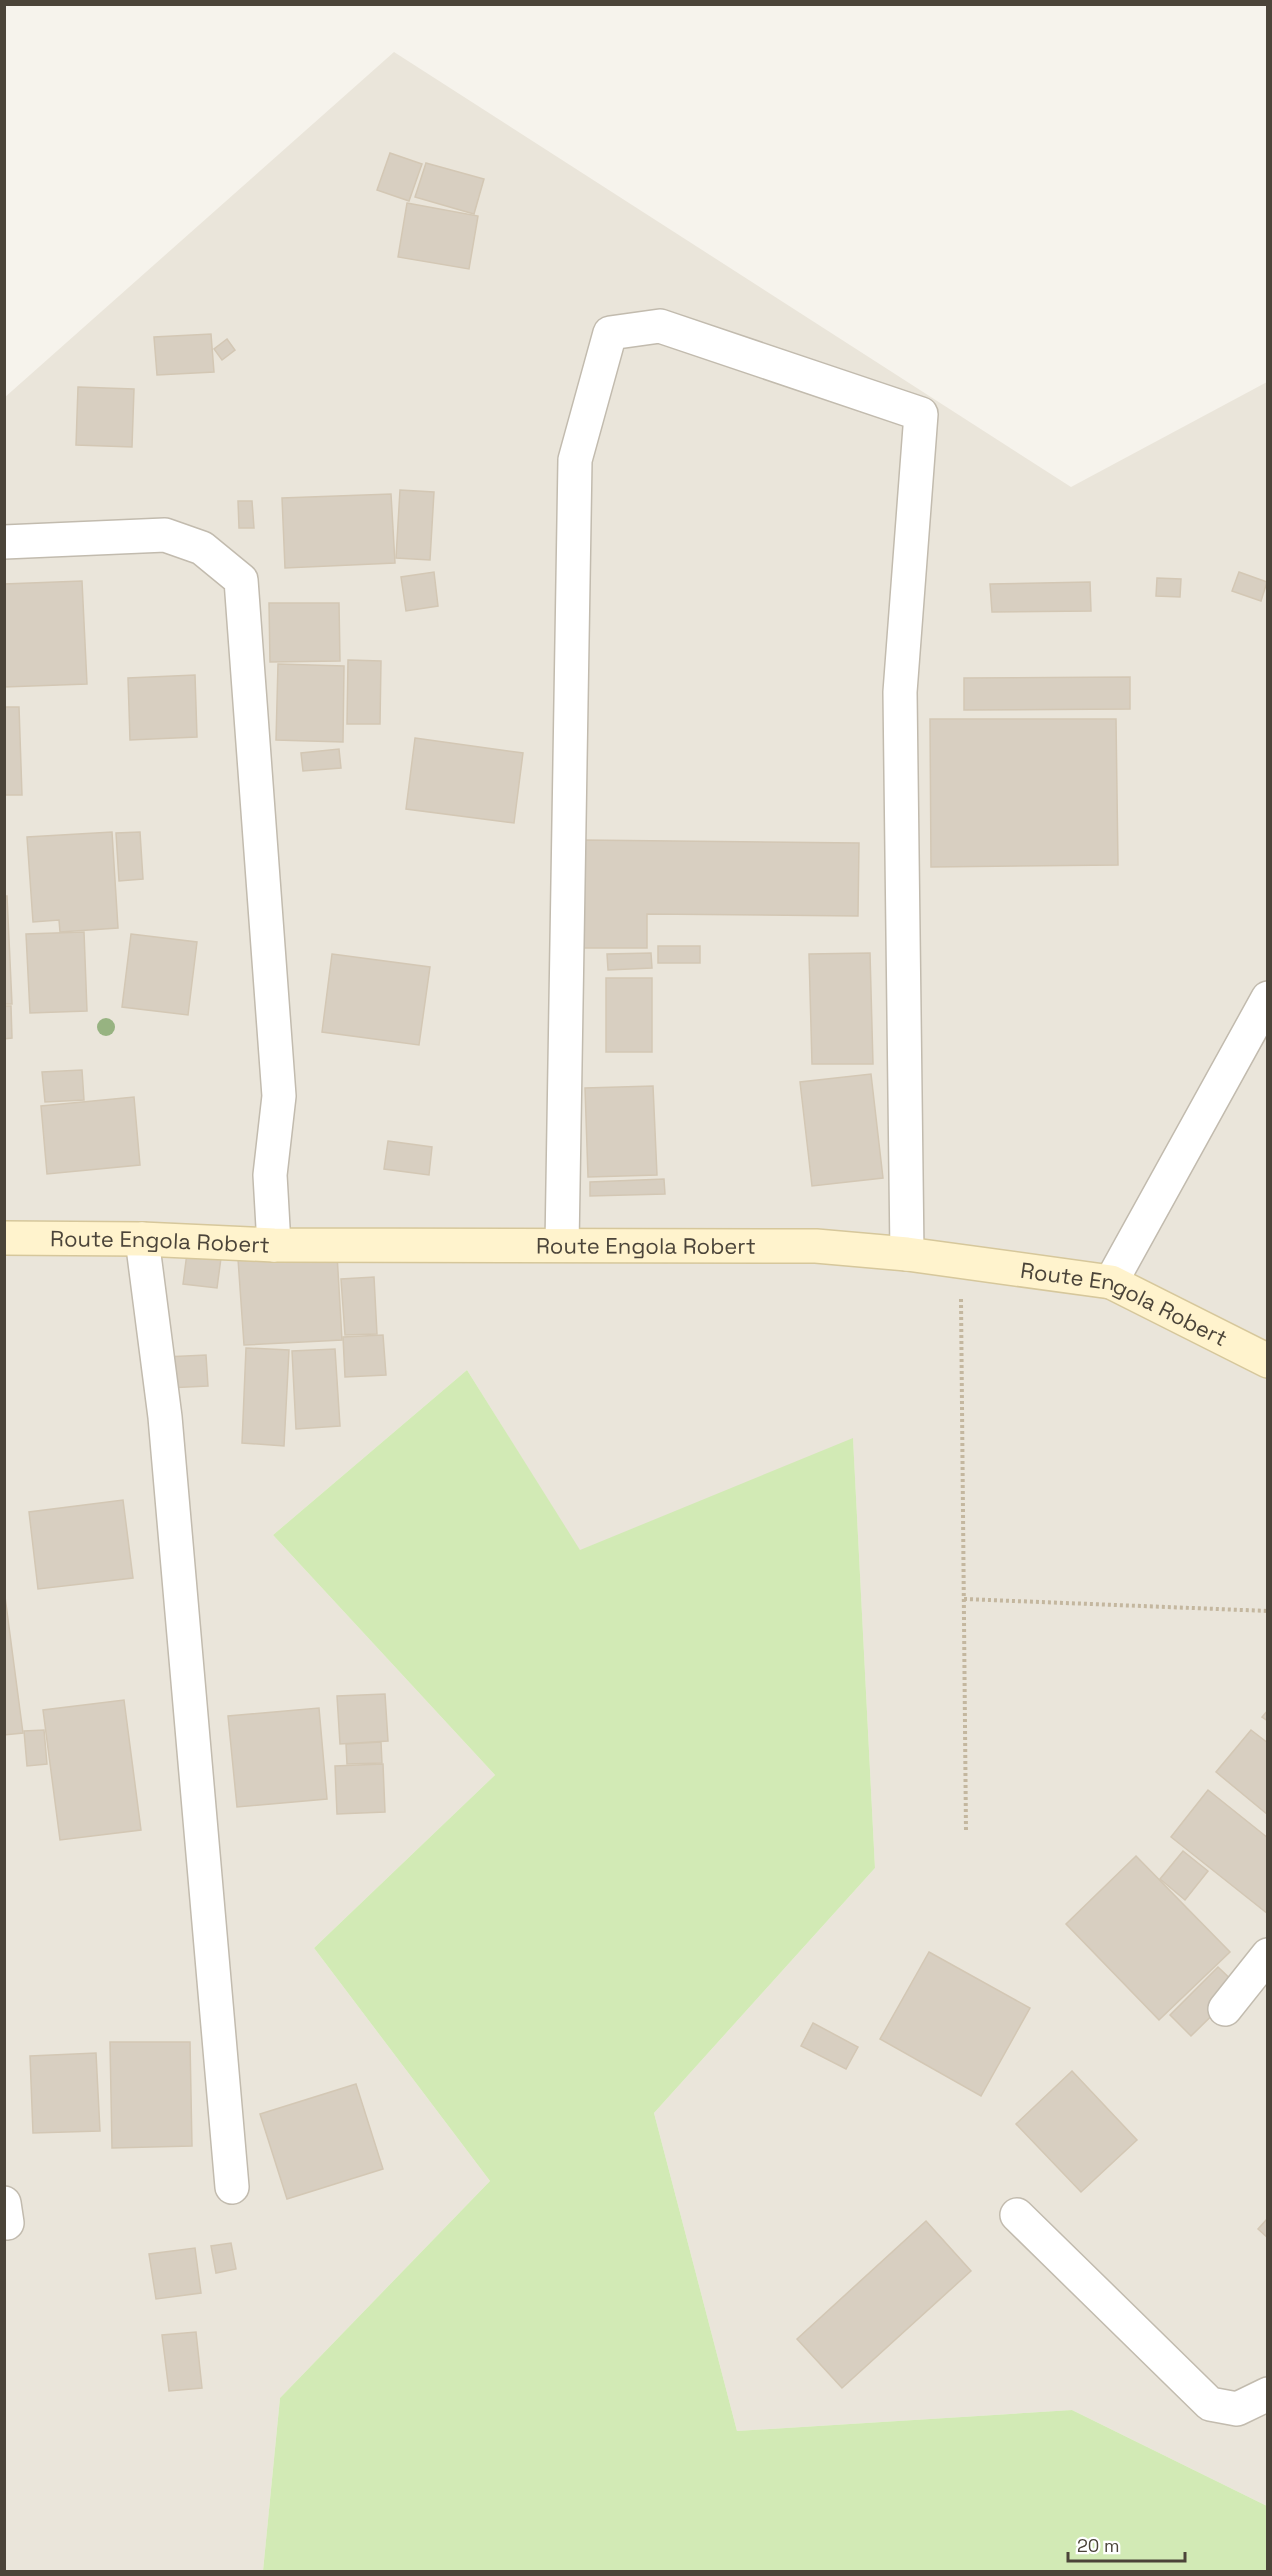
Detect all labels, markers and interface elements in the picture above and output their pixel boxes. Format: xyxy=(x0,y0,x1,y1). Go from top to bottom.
street label: Route Engola Robert xyxy=(50,1224,270,1259)
street label: Route Engola Robert xyxy=(536,1231,756,1260)
street label: Route Engola Robert xyxy=(1019,1256,1232,1352)
scale bar xyxy=(1068,2525,1185,2563)
text: 20 m xyxy=(1077,2534,1120,2557)

